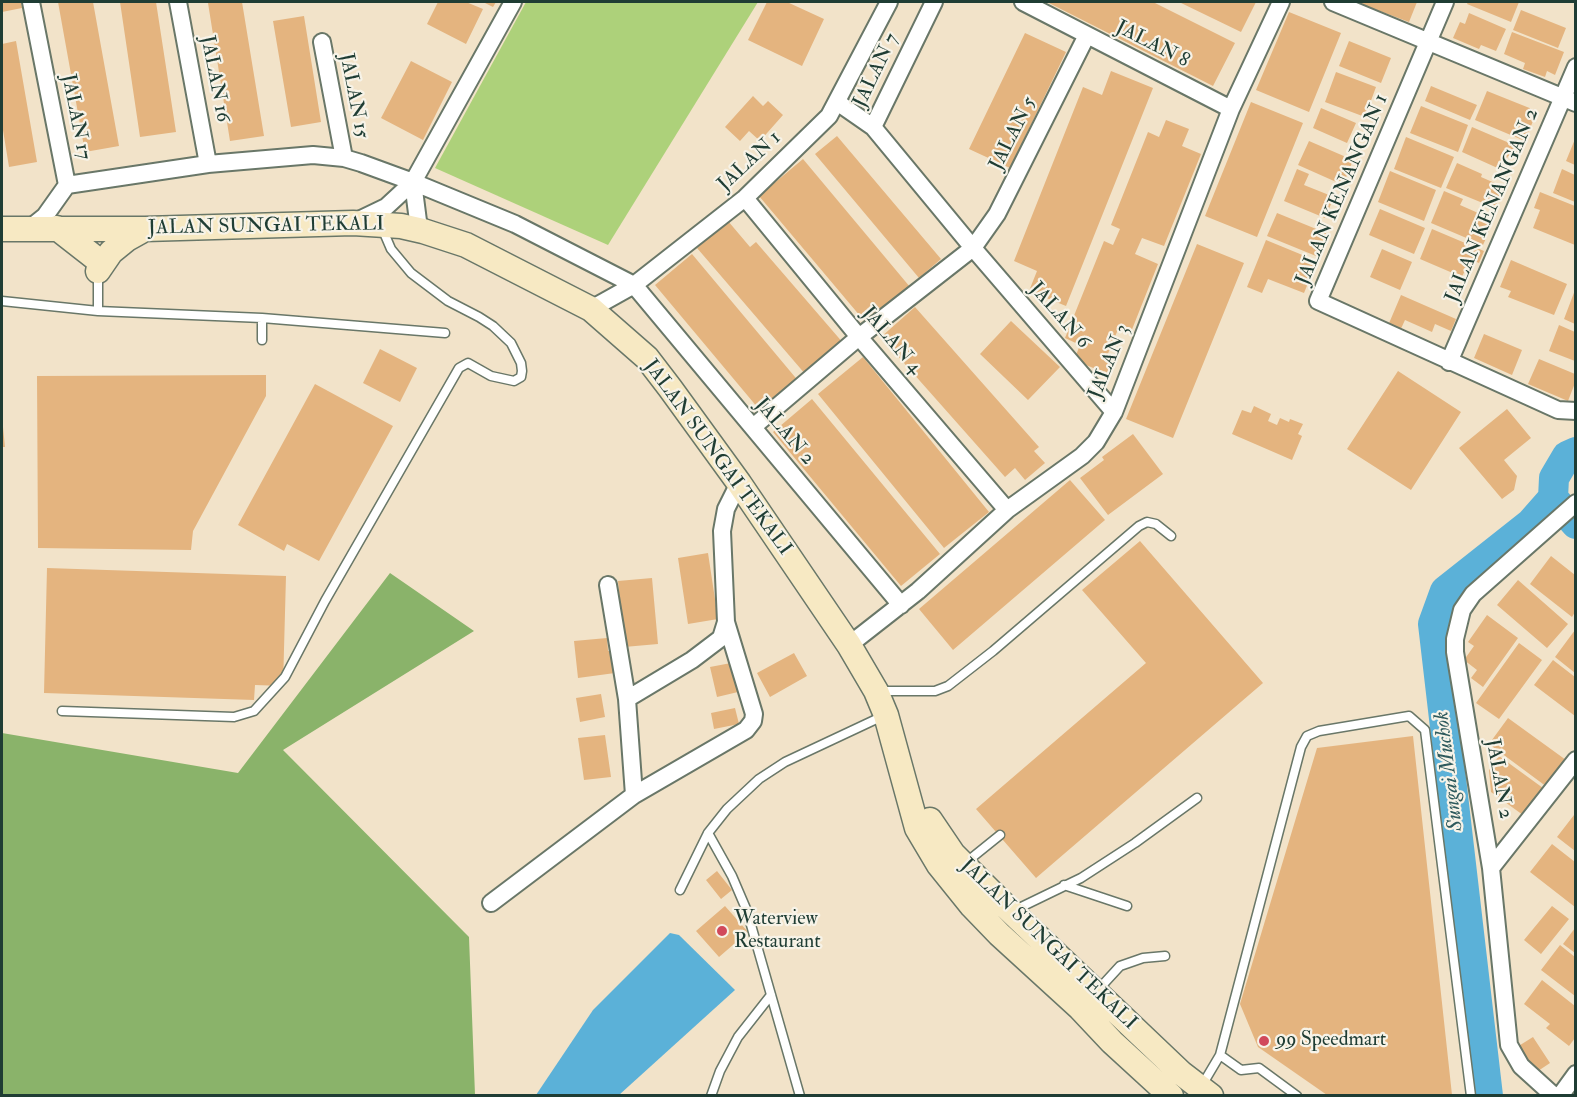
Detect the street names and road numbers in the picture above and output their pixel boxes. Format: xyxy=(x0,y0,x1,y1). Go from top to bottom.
street label: JALAN 8 xyxy=(1111,16,1193,74)
street label: JALAN 7 xyxy=(849,30,905,112)
street label: JALAN 16 xyxy=(194,34,234,124)
street label: JALAN 15 xyxy=(333,51,373,141)
street label: JALAN 17 xyxy=(55,72,95,162)
street label: JALAN KENANGAN 1 xyxy=(1292,91,1394,289)
street label: JALAN 5 xyxy=(985,93,1043,175)
street label: JALAN KENANGAN 2 xyxy=(1441,105,1545,307)
street label: JALAN 1 xyxy=(713,127,787,197)
street label: JALAN SUNGAI TEKALI xyxy=(148,213,384,241)
street label: JALAN 6 xyxy=(1024,278,1094,354)
street label: JALAN 4 xyxy=(856,302,926,380)
street label: JALAN 3 xyxy=(1084,321,1136,403)
street label: JALAN SUNGAI TEKALI xyxy=(638,355,796,561)
street label: JALAN 2 xyxy=(749,393,819,471)
street label: JALAN 2 xyxy=(1479,737,1517,821)
street label: JALAN SUNGAI TEKALI xyxy=(955,854,1141,1036)

